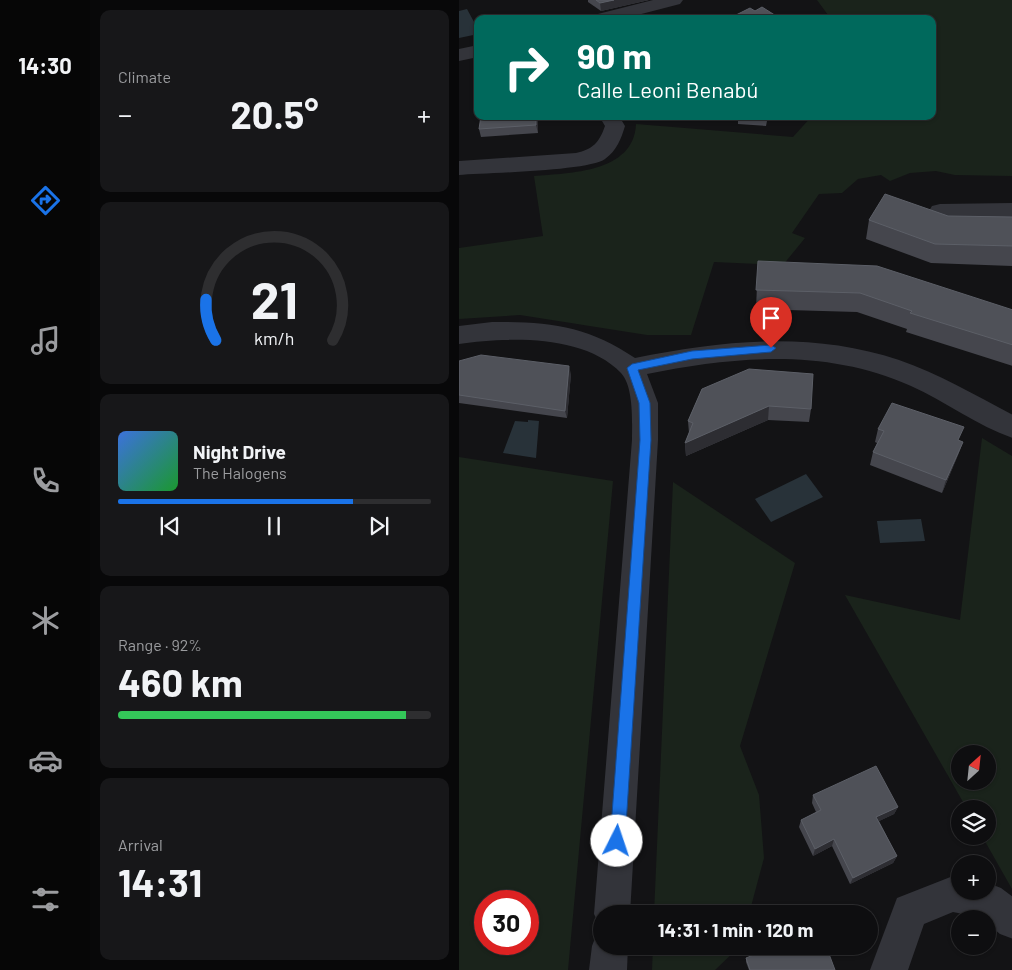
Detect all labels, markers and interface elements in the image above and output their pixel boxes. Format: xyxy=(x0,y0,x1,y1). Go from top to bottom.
text: 90 m xyxy=(577,34,652,76)
icon: right xyxy=(494,35,559,100)
text: 14:30 xyxy=(18,52,72,78)
text: Climate xyxy=(118,67,171,86)
text: Calle Leoni Benabú xyxy=(577,76,758,102)
text: 20.5° xyxy=(231,91,318,137)
text: − xyxy=(118,97,132,131)
text: + xyxy=(417,97,431,131)
icon: directions xyxy=(28,183,63,218)
text: 21 xyxy=(251,267,298,329)
pin xyxy=(750,297,792,348)
icon: arrive xyxy=(757,304,785,332)
icon: music xyxy=(28,323,63,358)
text: km/h xyxy=(254,327,295,349)
text: Night Drive xyxy=(193,440,286,463)
icon: phone xyxy=(28,463,63,498)
text: The Halogens xyxy=(193,463,287,482)
icon: previous xyxy=(156,512,184,540)
icon: pause xyxy=(260,512,288,540)
icon: next xyxy=(365,512,393,540)
icon: climate xyxy=(28,603,63,638)
text: Range · 92% xyxy=(118,635,202,654)
text: 460 km xyxy=(118,659,243,705)
icon: car xyxy=(28,743,63,778)
north arrow xyxy=(951,745,997,790)
map controls xyxy=(951,745,996,955)
button: layers xyxy=(951,800,996,845)
position arrow xyxy=(590,814,642,866)
text: Arrival xyxy=(118,835,163,854)
button: + xyxy=(951,855,996,900)
text: 14:31 xyxy=(118,859,202,905)
icon: filters xyxy=(28,882,63,917)
speed limit sign: 30 xyxy=(474,890,539,955)
button: − xyxy=(951,910,996,955)
text: 14:31 · 1 min · 120 m xyxy=(658,918,813,941)

